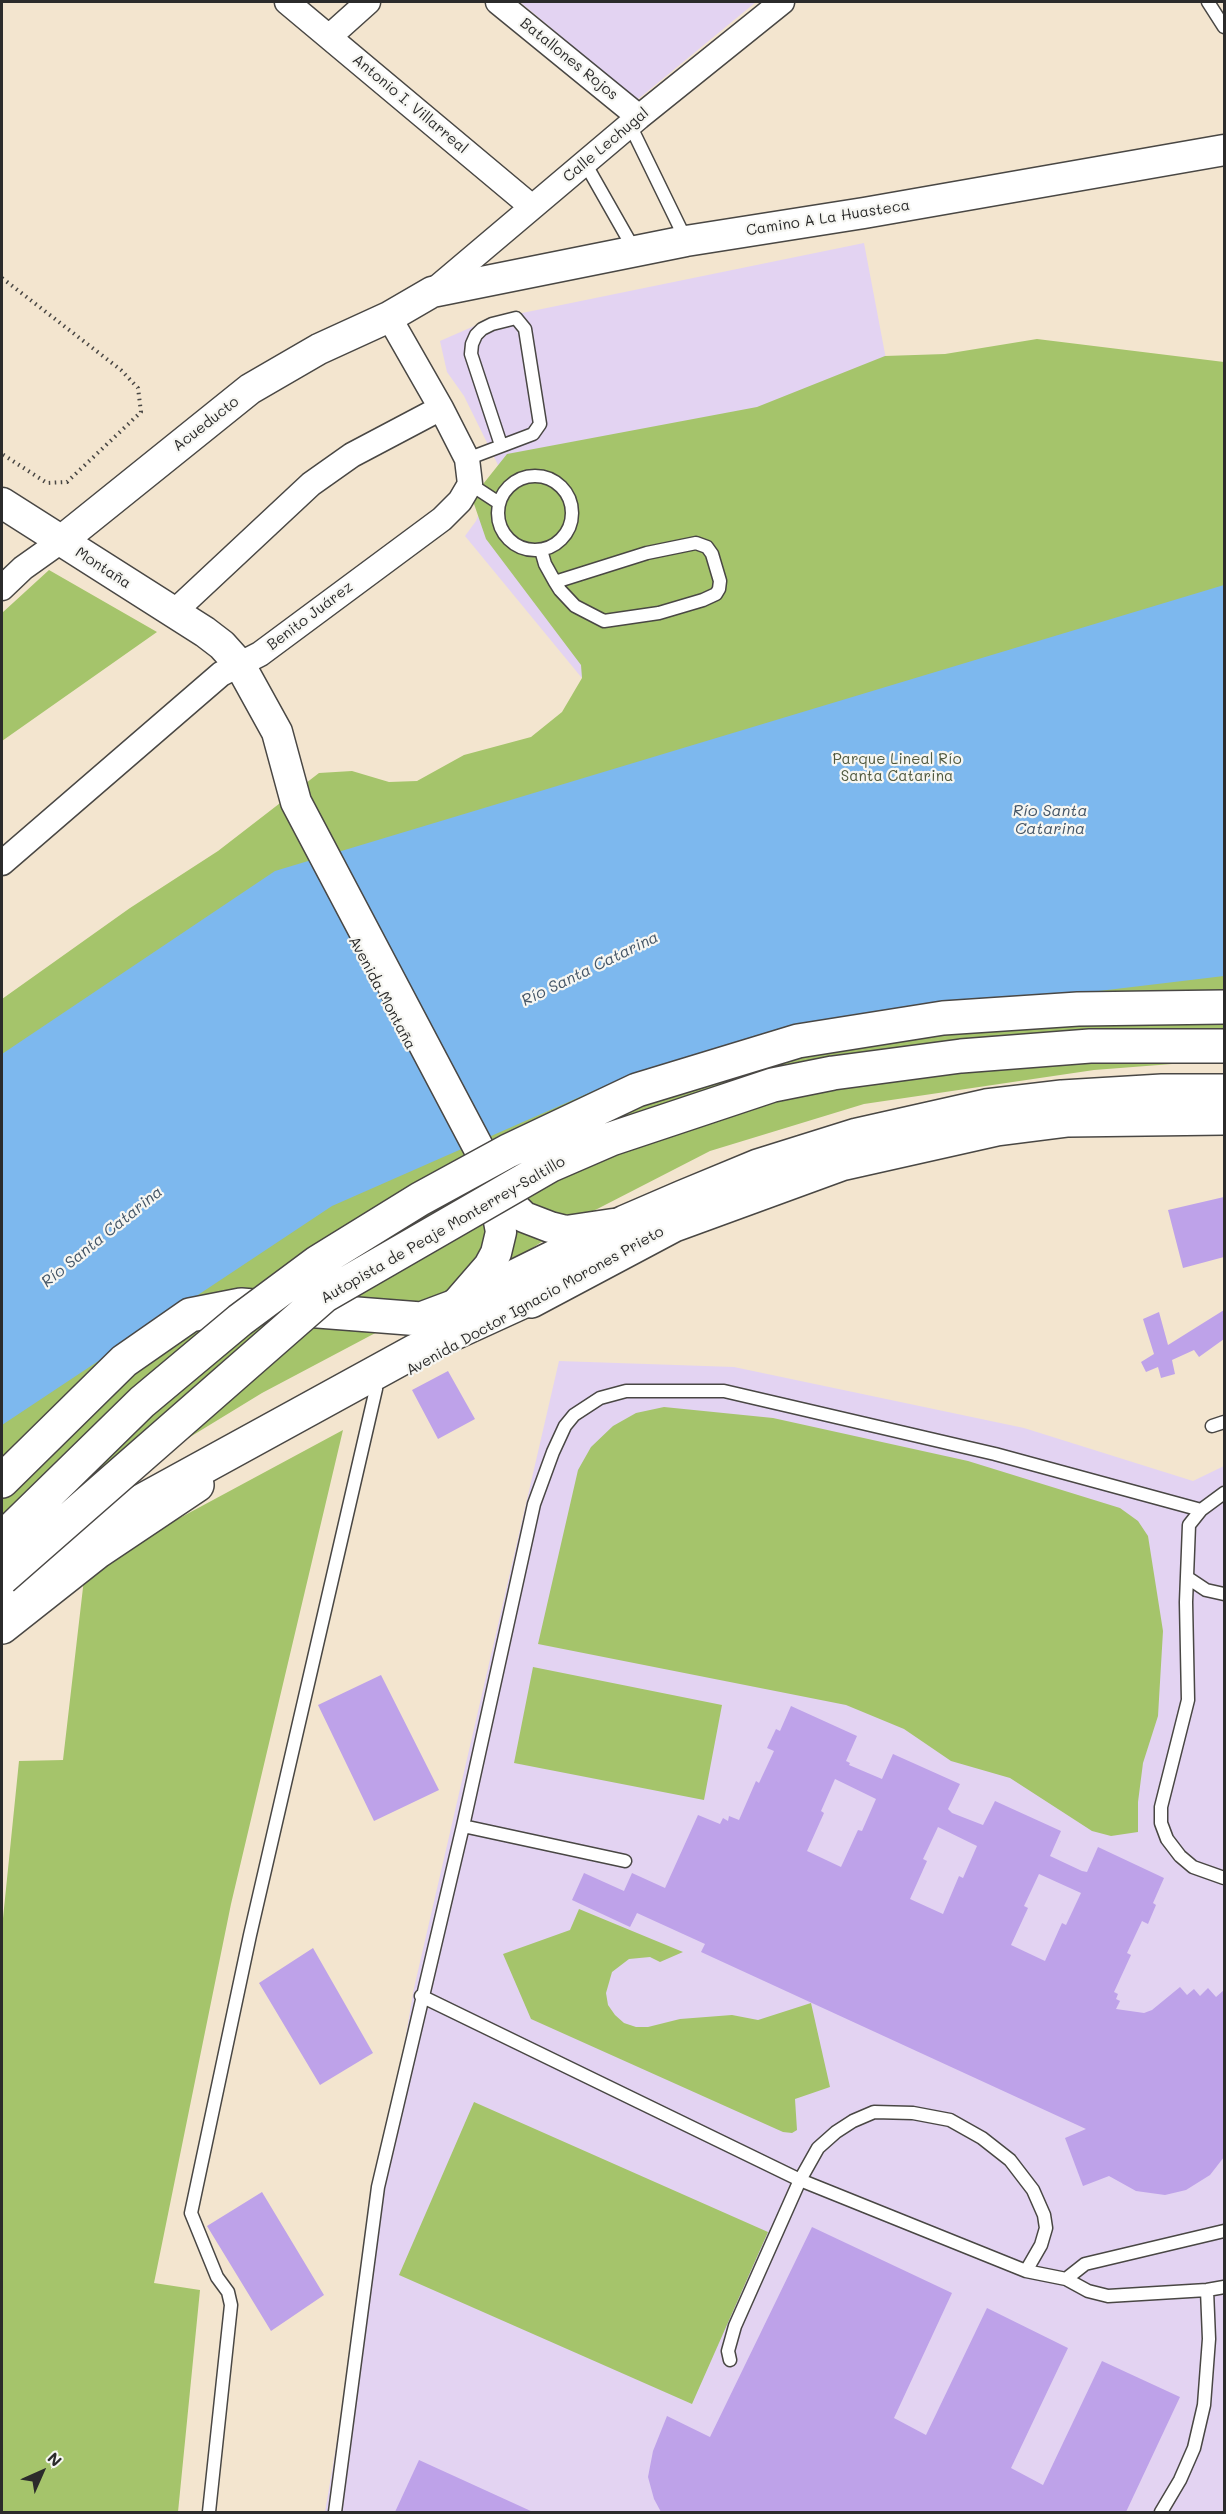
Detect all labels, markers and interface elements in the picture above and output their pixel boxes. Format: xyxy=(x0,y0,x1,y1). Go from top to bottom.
street label: Batallones Rojos xyxy=(517,14,621,104)
street label: Antonio I. Villarreal xyxy=(349,50,471,158)
street label: Calle Lechugal xyxy=(560,104,652,186)
street label: Camino A La Huasteca xyxy=(745,196,911,240)
street label: Acueducto xyxy=(169,393,243,455)
street label: Montaña xyxy=(72,543,134,593)
street label: Benito Juárez xyxy=(264,578,356,654)
park label: Parque Lineal Río Santa Catarina xyxy=(832,750,962,785)
water label: Río Santa Catarina xyxy=(1013,801,1087,839)
water label: Río Santa Catarina xyxy=(518,927,662,1011)
street label: Avenida Montaña xyxy=(345,933,419,1053)
street label: Autopista de Peaje Monterrey-Saltillo xyxy=(318,1152,568,1308)
water label: Río Santa Catarina xyxy=(38,1182,166,1292)
street label: Avenida Doctor Ignacio Morones Prieto xyxy=(403,1222,667,1380)
north arrow xyxy=(12,2442,72,2502)
text: N xyxy=(43,2447,67,2471)

